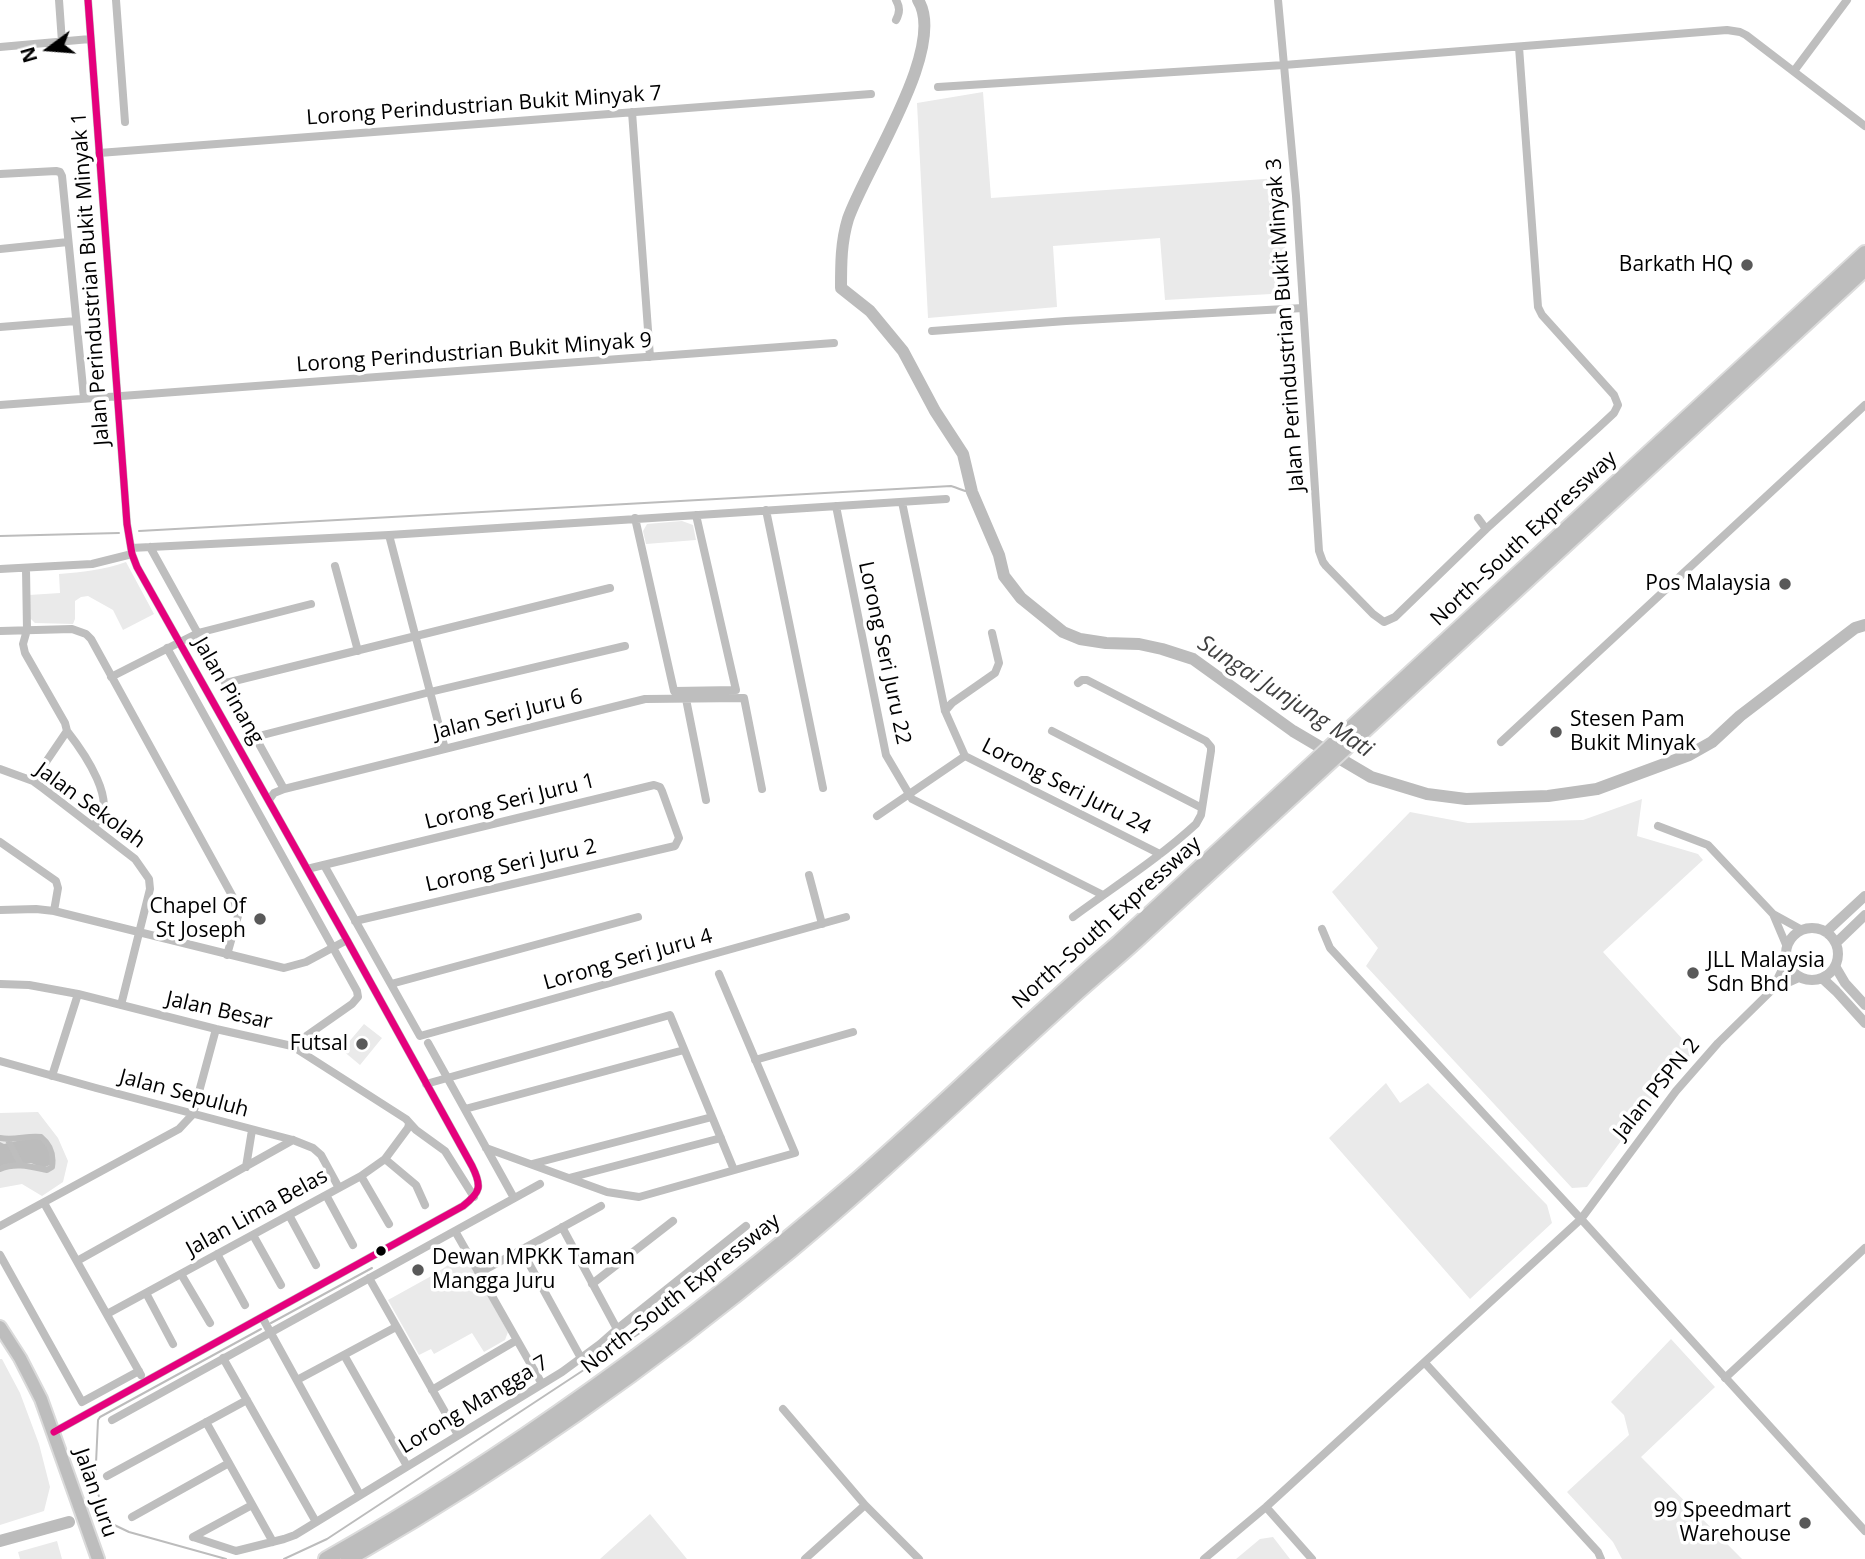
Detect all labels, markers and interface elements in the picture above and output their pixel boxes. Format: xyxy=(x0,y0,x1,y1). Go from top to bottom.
north arrow xyxy=(14,14,84,84)
text: N xyxy=(14,44,43,66)
street label: Lorong Perindustrian Bukit Minyak 7 xyxy=(305,81,663,131)
street label: Jalan Perindustrian Bukit Minyak 1 xyxy=(67,111,115,447)
street label: Jalan Perindustrian Bukit Minyak 3 xyxy=(1262,157,1310,493)
place label: Barkath HQ xyxy=(1619,252,1733,278)
marker: Barkath HQ xyxy=(1739,257,1755,273)
street label: Lorong Perindustrian Bukit Minyak 9 xyxy=(295,328,653,378)
street label: North–South Expressway xyxy=(1426,446,1622,632)
street label: Lorong Seri Juru 22 xyxy=(852,559,916,747)
place label: Pos Malaysia xyxy=(1645,571,1771,597)
marker: Pos Malaysia xyxy=(1777,576,1793,592)
water label: Sungai Junjung Mati xyxy=(1192,630,1378,764)
street label: Jalan Pinang xyxy=(187,633,269,749)
street label: Jalan Seri Juru 6 xyxy=(431,684,585,746)
place label: Stesen Pam Bukit Minyak xyxy=(1570,707,1696,757)
marker: Stesen Pam Bukit Minyak xyxy=(1548,724,1564,740)
street label: Lorong Seri Juru 24 xyxy=(977,733,1155,841)
street label: Jalan Sekolah xyxy=(30,758,150,854)
street label: Lorong Seri Juru 1 xyxy=(422,769,598,835)
street label: North–South Expressway xyxy=(1007,832,1207,1014)
street label: Lorong Seri Juru 2 xyxy=(423,834,599,898)
place label: Chapel Of St Joseph xyxy=(149,894,246,944)
marker: Chapel Of St Joseph xyxy=(252,911,268,927)
street label: Lorong Seri Juru 4 xyxy=(541,924,715,996)
place label: JLL Malaysia Sdn Bhd xyxy=(1707,948,1825,998)
marker: JLL Malaysia Sdn Bhd xyxy=(1685,965,1701,981)
street label: Jalan Besar xyxy=(163,987,275,1035)
place label: Futsal xyxy=(290,1031,348,1057)
street label: Jalan PSPN 2 xyxy=(1609,1033,1705,1145)
marker: Futsal xyxy=(354,1036,370,1052)
street label: Jalan Sepuluh xyxy=(117,1065,251,1123)
street label: Jalan Lima Belas xyxy=(182,1164,332,1262)
street label: North–South Expressway xyxy=(577,1209,785,1379)
unlabelled marker xyxy=(374,1244,388,1258)
place label: Dewan MPKK Taman Mangga Juru xyxy=(432,1245,635,1295)
marker: Dewan MPKK Taman Mangga Juru xyxy=(410,1262,426,1278)
street label: Lorong Mangga 7 xyxy=(395,1350,553,1460)
street label: Jalan Juru xyxy=(68,1445,122,1541)
place label: 99 Speedmart Warehouse xyxy=(1654,1498,1791,1548)
marker: 99 Speedmart Warehouse xyxy=(1797,1515,1813,1531)

